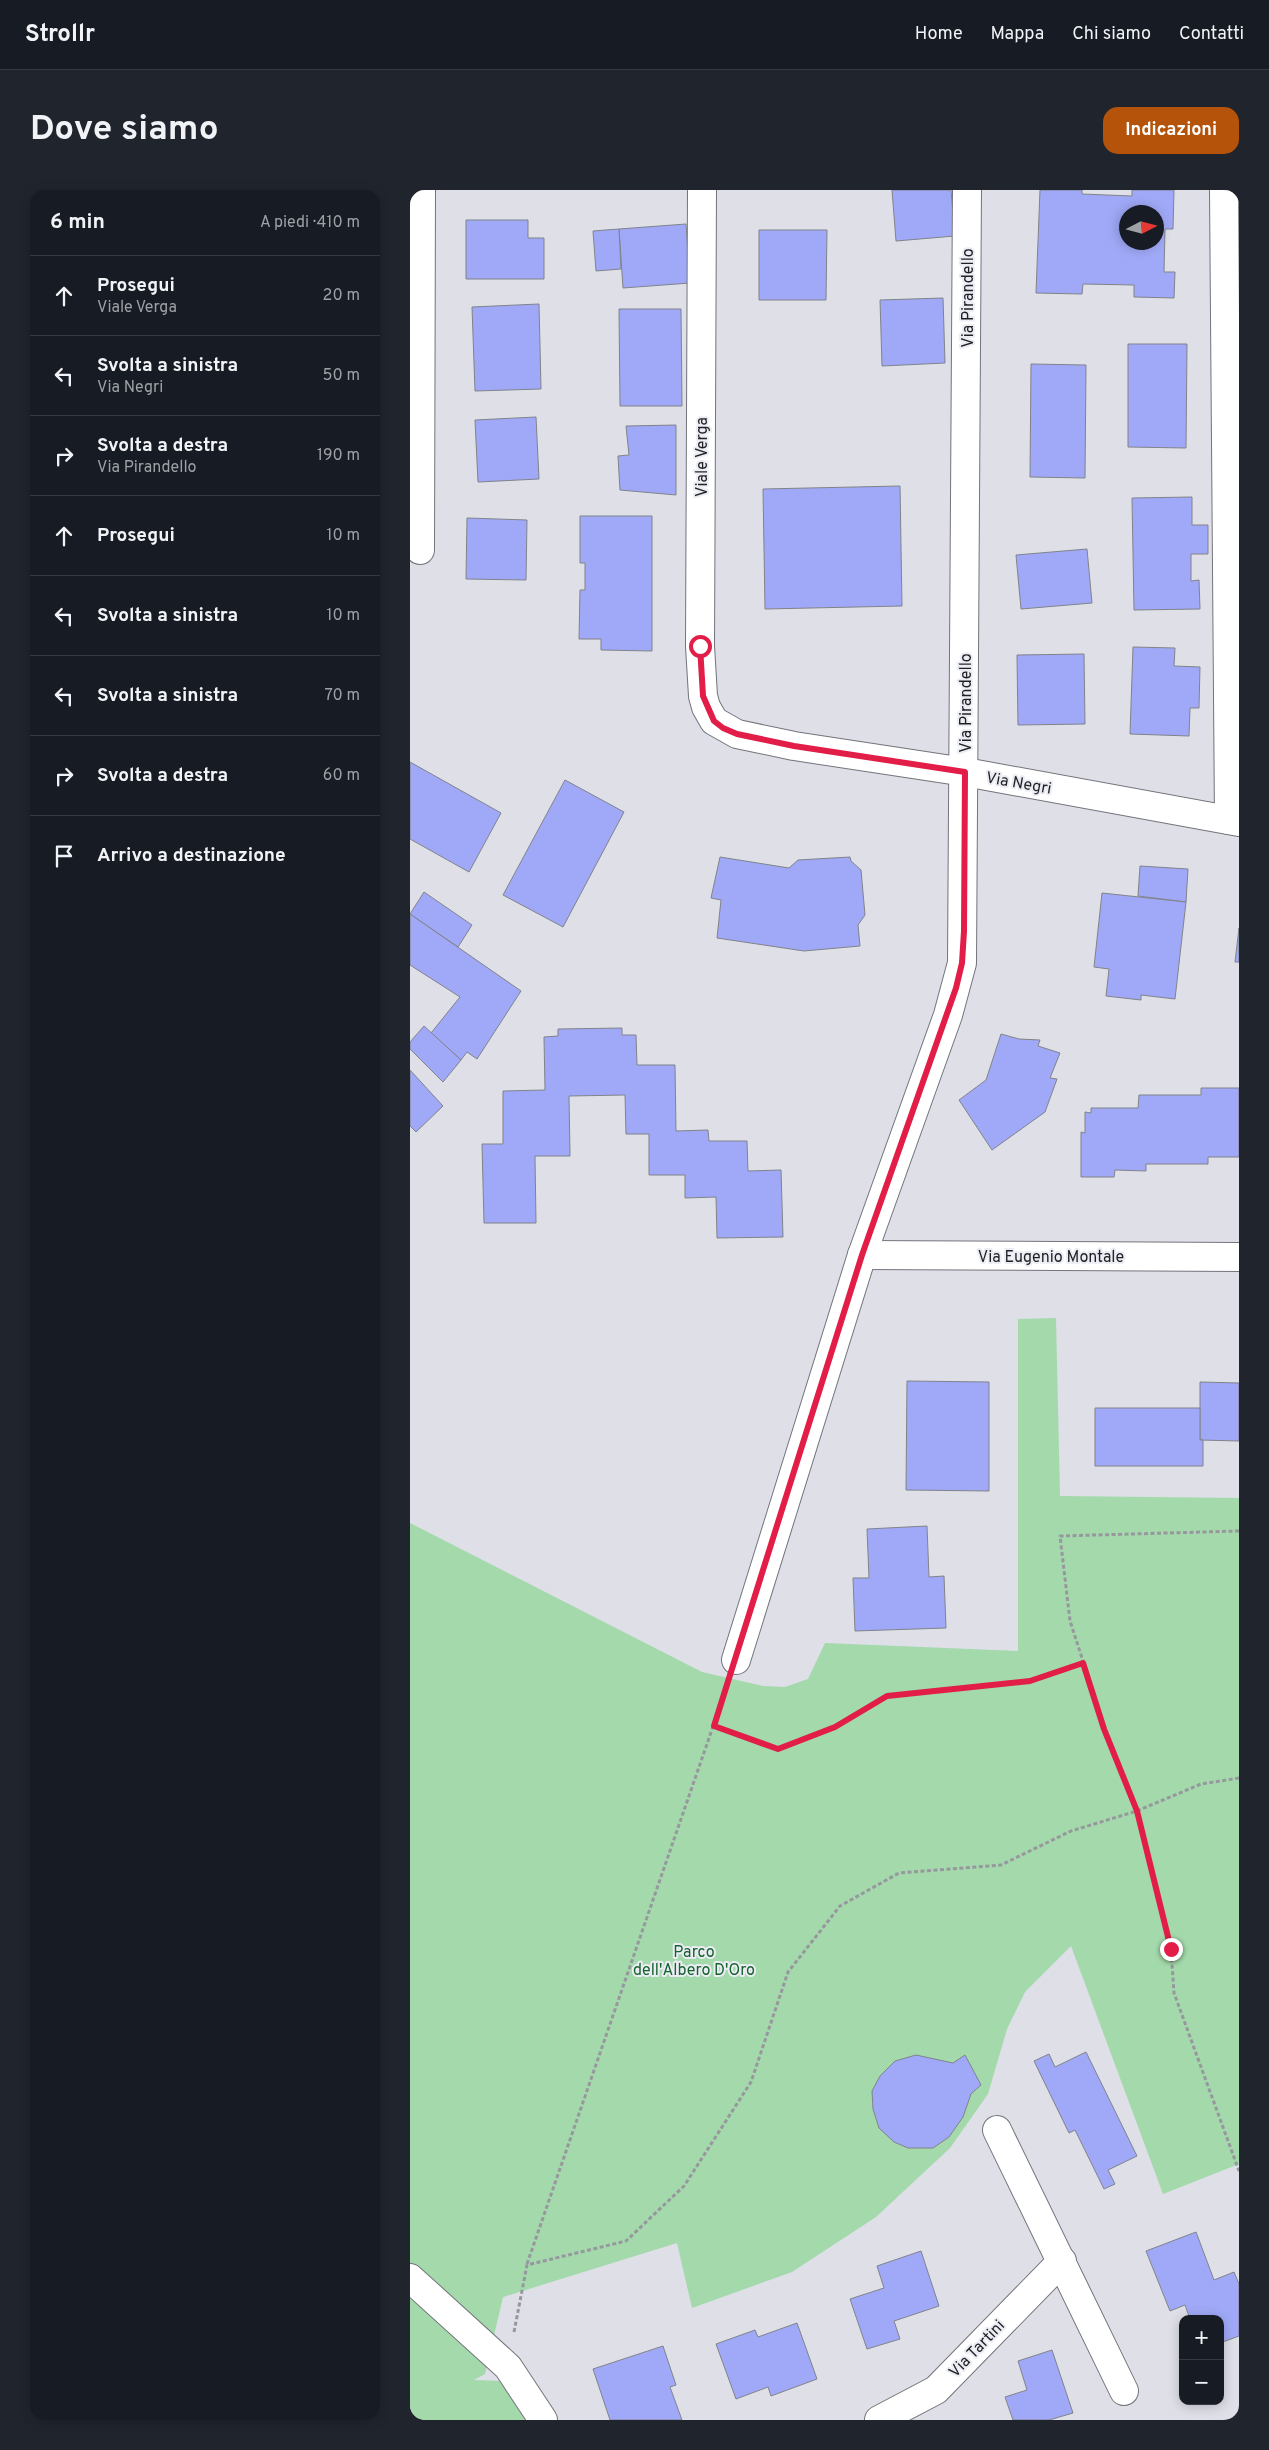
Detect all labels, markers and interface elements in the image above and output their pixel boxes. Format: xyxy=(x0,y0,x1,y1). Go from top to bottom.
text: Strollr xyxy=(25,20,95,50)
text: Home xyxy=(915,23,963,46)
text: Mappa xyxy=(991,23,1044,46)
text: Chi siamo xyxy=(1072,23,1151,46)
text: Contatti xyxy=(1179,23,1244,46)
button: Indicazioni xyxy=(1103,107,1239,154)
text: Dove siamo xyxy=(30,108,219,152)
north arrow xyxy=(1119,205,1164,250)
text: 6 min xyxy=(50,209,105,236)
text: A piedi · 410 m xyxy=(260,213,360,233)
street label: Via Pirandello xyxy=(959,248,979,348)
text: Prosegui xyxy=(97,274,175,298)
icon: ahead xyxy=(50,282,78,310)
text: 20 m xyxy=(323,286,360,306)
text: Viale Verga xyxy=(97,298,177,318)
text: Svolta a sinistra xyxy=(97,354,238,378)
icon: left xyxy=(50,362,78,390)
text: 50 m xyxy=(323,366,360,386)
text: Via Negri xyxy=(97,378,163,398)
street label: Viale Verga xyxy=(693,417,713,497)
text: Svolta a destra xyxy=(97,434,228,458)
icon: right xyxy=(50,442,78,470)
text: 190 m xyxy=(317,446,360,466)
text: Via Pirandello xyxy=(97,458,197,478)
icon: ahead xyxy=(50,522,78,550)
text: Prosegui xyxy=(97,524,175,548)
text: 10 m xyxy=(326,526,360,546)
icon: left xyxy=(50,602,78,630)
text: Svolta a sinistra xyxy=(97,604,238,628)
text: 10 m xyxy=(326,606,360,626)
route start xyxy=(689,635,712,658)
street label: Via Pirandello xyxy=(957,653,977,753)
icon: left xyxy=(50,682,78,710)
text: Svolta a sinistra xyxy=(97,684,238,708)
text: 70 m xyxy=(325,686,360,706)
icon: right xyxy=(50,762,78,790)
text: Svolta a destra xyxy=(97,764,228,788)
text: 60 m xyxy=(323,766,360,786)
street label: Via Negri xyxy=(984,768,1053,800)
icon: arrive xyxy=(50,842,78,870)
text: Arrivo a destinazione xyxy=(97,844,286,868)
street label: Via Eugenio Montale xyxy=(978,1248,1124,1268)
route end xyxy=(1160,1938,1183,1961)
park label: Parco dell'Albero D'Oro xyxy=(633,1943,755,1981)
map controls xyxy=(1179,2315,1224,2405)
button: + xyxy=(1179,2315,1224,2360)
street label: Via Tartini xyxy=(945,2316,1010,2382)
button: − xyxy=(1179,2360,1224,2405)

